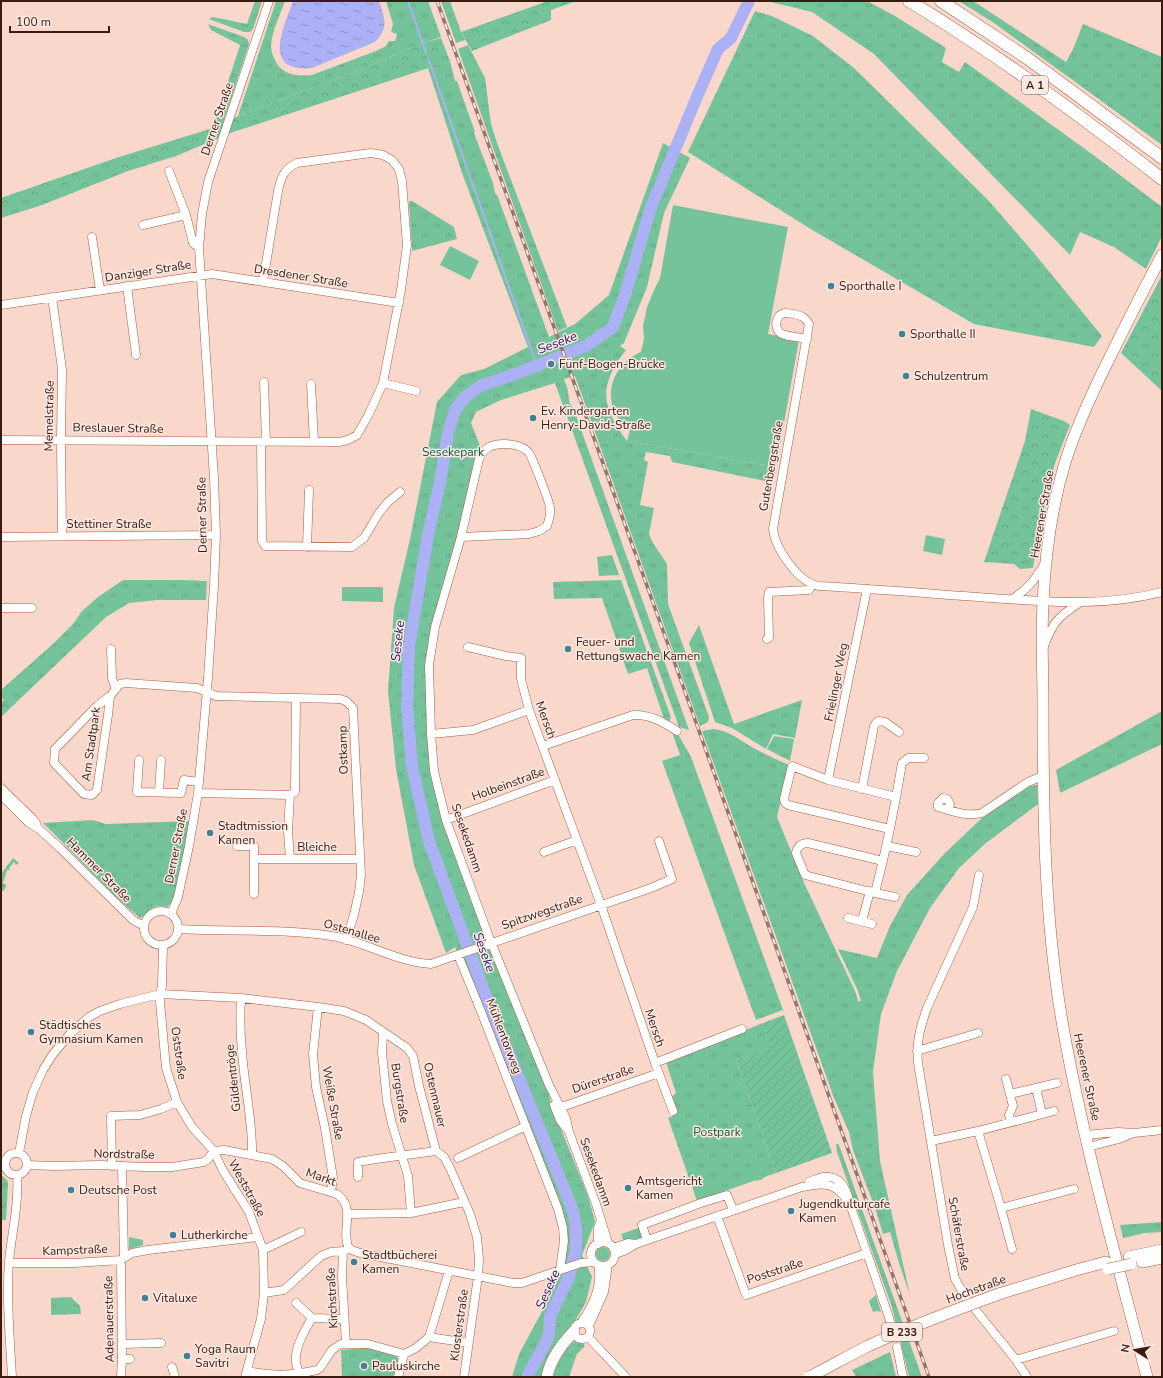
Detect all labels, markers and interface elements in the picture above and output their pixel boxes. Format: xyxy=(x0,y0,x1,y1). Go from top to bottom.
scale bar xyxy=(10,8,109,34)
text: 100 m xyxy=(16,14,51,30)
road number: A 1 xyxy=(1022,76,1048,94)
street label: Derner Straße xyxy=(197,80,237,158)
street label: Danziger Straße xyxy=(104,256,192,286)
street label: Dresdener Straße xyxy=(253,261,349,291)
place label: Sporthalle I xyxy=(839,278,902,294)
marker: Sporthalle I xyxy=(826,281,836,291)
place label: Sporthalle II xyxy=(910,326,976,342)
water label: Seseke xyxy=(535,327,580,359)
marker: Sporthalle II xyxy=(897,329,907,339)
place label: Fünf-Bogen-Brücke xyxy=(559,356,665,372)
marker: Fünf-Bogen-Brücke xyxy=(546,359,556,369)
place label: Schulzentrum xyxy=(914,368,988,384)
marker: Schulzentrum xyxy=(901,371,911,381)
street label: Memelstraße xyxy=(40,380,58,452)
place label: Ev. Kindergarten Henry-David-Straße xyxy=(541,403,651,433)
marker: Ev. Kindergarten Henry-David-Straße xyxy=(528,413,538,423)
street label: Breslauer Straße xyxy=(72,419,164,437)
street label: Gutenbergstraße xyxy=(755,419,787,513)
park label: Sesekepark xyxy=(422,444,485,460)
street label: Heerener Straße xyxy=(1026,469,1058,559)
street label: Derner Straße xyxy=(193,477,211,553)
street label: Stettiner Straße xyxy=(66,516,152,532)
water label: Seseke xyxy=(387,620,409,663)
place label: Feuer- und Rettungswache Kamen xyxy=(576,634,700,664)
street label: Frielinger Weg xyxy=(821,641,851,723)
marker: Feuer- und Rettungswache Kamen xyxy=(563,644,573,654)
street label: Mersch xyxy=(532,699,560,741)
street label: Am Stadtpark xyxy=(78,705,104,782)
street label: Ostkamp xyxy=(334,725,352,775)
street label: Holbeinstraße xyxy=(469,763,547,805)
street label: Sesekedamm xyxy=(448,801,486,875)
street label: Derner Straße xyxy=(161,807,191,885)
place label: Stadtmission Kamen xyxy=(218,818,288,848)
marker: Stadtmission Kamen xyxy=(205,828,215,838)
street label: Hammer Straße xyxy=(63,834,135,906)
street label: Bleiche xyxy=(297,839,337,855)
street label: Spitzwegstraße xyxy=(499,891,585,933)
street label: Ostenallee xyxy=(322,915,382,947)
water label: Seseke xyxy=(469,930,500,975)
street label: Mühlentorweg xyxy=(482,996,526,1076)
street label: Mersch xyxy=(641,1007,669,1049)
place label: Städtisches Gymnasium Kamen xyxy=(39,1017,143,1047)
street label: Oststraße xyxy=(167,1025,191,1081)
marker: Städtisches Gymnasium Kamen xyxy=(26,1027,36,1037)
street label: Heerener Straße xyxy=(1070,1032,1104,1122)
street label: Güldentröge xyxy=(222,1044,244,1112)
street label: Ostenmauer xyxy=(420,1061,450,1130)
street label: Dürerstraße xyxy=(570,1061,636,1097)
street label: Burgstraße xyxy=(387,1062,413,1124)
street label: Weiße Straße xyxy=(319,1065,347,1141)
park label: Postpark xyxy=(693,1124,742,1140)
street label: Sesekedamm xyxy=(576,1135,616,1209)
street label: Nordstraße xyxy=(93,1145,155,1163)
street label: Weststraße xyxy=(225,1157,269,1219)
street label: Markt xyxy=(304,1164,339,1190)
place label: Amtsgericht Kamen xyxy=(636,1173,703,1203)
place label: Deutsche Post xyxy=(79,1182,158,1198)
marker: Amtsgericht Kamen xyxy=(623,1183,633,1193)
marker: Deutsche Post xyxy=(66,1185,76,1195)
place label: Jugendkulturcafe Kamen xyxy=(798,1196,890,1226)
street label: Schäferstraße xyxy=(945,1196,973,1272)
marker: Jugendkulturcafe Kamen xyxy=(786,1206,796,1216)
place label: Lutherkirche xyxy=(181,1227,248,1243)
marker: Lutherkirche xyxy=(168,1230,178,1240)
street label: Kampstraße xyxy=(42,1241,108,1259)
place label: Stadtbücherei Kamen xyxy=(362,1247,437,1277)
street label: Poststraße xyxy=(745,1254,805,1288)
marker: Stadtbücherei Kamen xyxy=(349,1257,359,1267)
street label: Kirchstraße xyxy=(322,1267,342,1329)
water label: Seseke xyxy=(531,1267,565,1312)
street label: Hochstraße xyxy=(944,1271,1008,1307)
street label: Adenauerstraße xyxy=(100,1275,118,1363)
street label: Klosterstraße xyxy=(446,1288,472,1362)
place label: Vitaluxe xyxy=(152,1290,197,1306)
marker: Vitaluxe xyxy=(140,1293,150,1303)
road number: B 233 xyxy=(882,1323,922,1341)
north arrow xyxy=(1115,1330,1155,1370)
place label: Yoga Raum Savitri xyxy=(194,1341,256,1371)
text: N xyxy=(1118,1343,1134,1354)
marker: Yoga Raum Savitri xyxy=(182,1351,192,1361)
place label: Pauluskirche xyxy=(372,1358,440,1374)
marker: Pauluskirche xyxy=(359,1361,369,1371)

